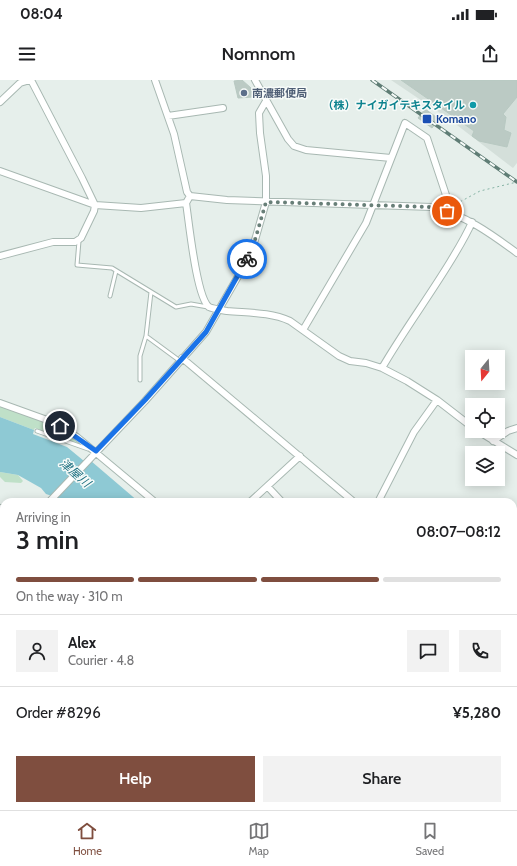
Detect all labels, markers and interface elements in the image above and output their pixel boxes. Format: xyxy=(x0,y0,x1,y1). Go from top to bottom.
text: 08:04 xyxy=(20,5,63,23)
icon: menu xyxy=(16,43,38,65)
text: Nomnom xyxy=(221,43,296,65)
icon: share xyxy=(479,43,501,65)
place label: 南濃郵便局 xyxy=(252,86,307,100)
marker: 南濃郵便局 xyxy=(239,88,249,98)
place label: （株）ナイガイテキスタイル xyxy=(323,98,465,112)
marker: （株）ナイガイテキスタイル xyxy=(468,100,478,110)
place label: Komano xyxy=(436,112,476,126)
marker: Komano xyxy=(421,113,433,125)
pin xyxy=(430,194,464,228)
icon: bag xyxy=(436,200,458,222)
courier xyxy=(227,239,267,279)
icon: bike xyxy=(236,248,258,270)
north arrow xyxy=(465,350,505,390)
map controls xyxy=(465,350,505,486)
button: locate xyxy=(465,398,505,438)
pin xyxy=(43,409,77,443)
icon: home xyxy=(49,415,71,437)
button: layers xyxy=(465,446,505,486)
water label: 津屋川 xyxy=(57,455,95,491)
text: Arriving in xyxy=(16,509,71,525)
text: 08:07–08:12 xyxy=(416,523,501,541)
text: 3 min xyxy=(16,524,79,556)
text: On the way · 310 m xyxy=(16,588,123,604)
button: person xyxy=(16,630,58,672)
button: chat xyxy=(407,630,449,672)
button: phone xyxy=(459,630,501,672)
text: Alex xyxy=(68,634,96,652)
text: Courier · 4.8 xyxy=(68,652,134,668)
text: Order #8296 xyxy=(16,704,101,722)
text: ¥5,280 xyxy=(453,704,501,722)
button: Help xyxy=(16,756,255,802)
button: Share xyxy=(263,756,501,802)
tab: Home xyxy=(73,820,102,858)
tab: Map xyxy=(248,820,270,858)
tab: Saved xyxy=(416,820,444,858)

